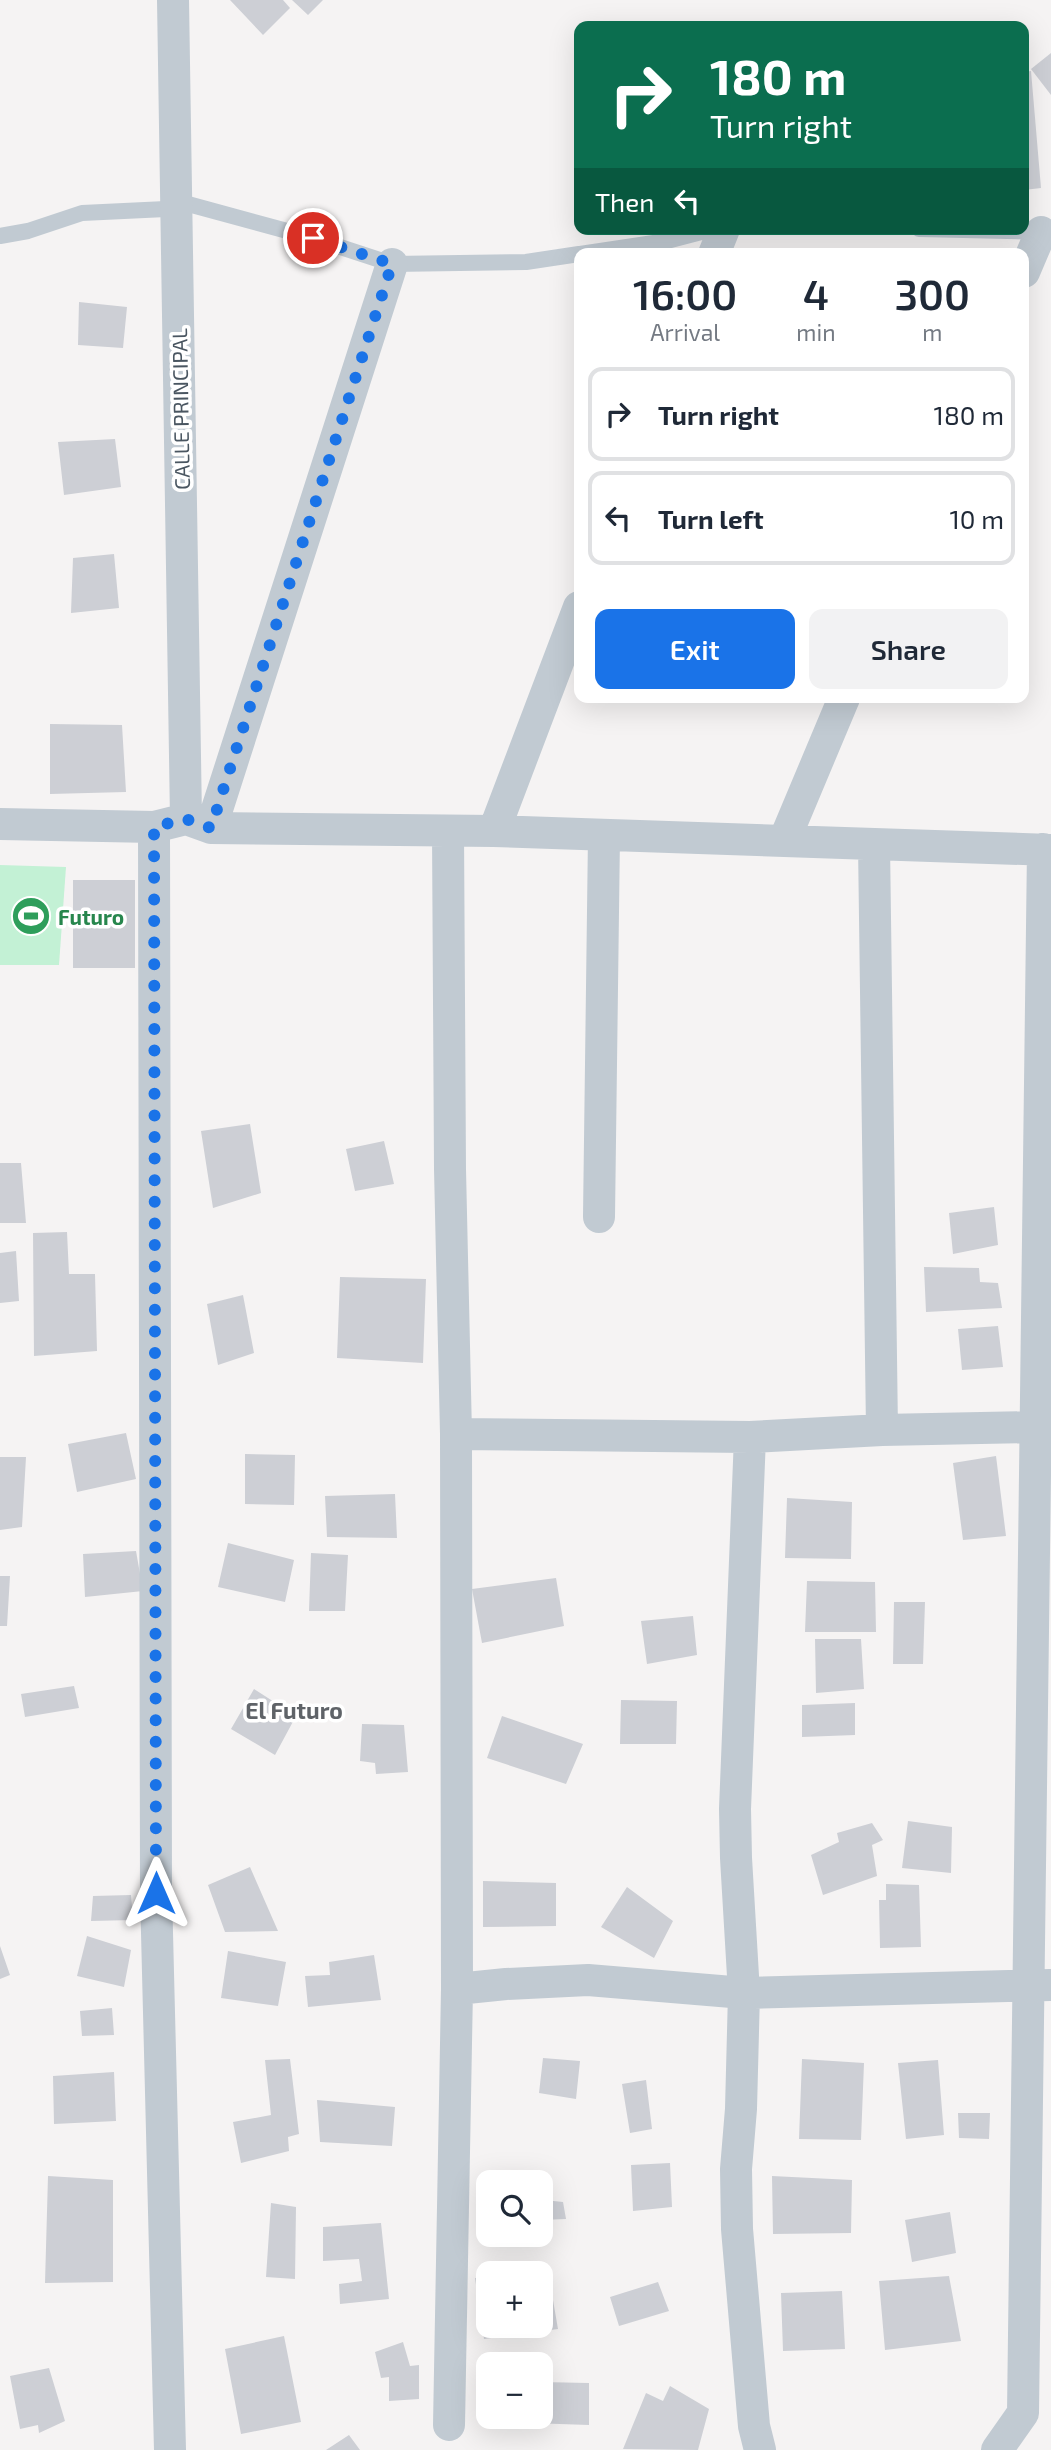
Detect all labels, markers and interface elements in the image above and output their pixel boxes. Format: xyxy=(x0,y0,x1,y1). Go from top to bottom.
text: 180 m xyxy=(710,46,846,105)
icon: right xyxy=(595,49,686,140)
text: Turn right xyxy=(710,106,852,144)
icon: left xyxy=(668,182,706,220)
text: Then xyxy=(595,186,654,217)
pin xyxy=(283,208,343,268)
icon: arrive xyxy=(294,219,332,257)
text: 16:00 xyxy=(633,268,737,318)
text: 4 xyxy=(803,268,829,318)
text: 300 xyxy=(894,268,970,318)
text: Arrival xyxy=(650,318,720,346)
text: min xyxy=(796,318,836,346)
text: m xyxy=(922,318,942,346)
street label: CALLE PRINCIPAL xyxy=(166,328,194,490)
icon: right xyxy=(599,395,637,433)
text: Turn right xyxy=(658,399,779,430)
text: 180 m xyxy=(934,399,1004,430)
icon: left xyxy=(599,499,637,537)
text: Turn left xyxy=(658,503,764,534)
text: 10 m xyxy=(949,503,1004,534)
button: Exit xyxy=(595,609,795,689)
button: Share xyxy=(809,609,1008,689)
sports icon: Futuro xyxy=(10,895,52,937)
place label: Futuro xyxy=(58,904,124,929)
district label: El Futuro xyxy=(245,1696,343,1724)
position arrow xyxy=(119,1856,193,1930)
map controls xyxy=(476,2170,553,2429)
button: search xyxy=(476,2170,553,2247)
button: + xyxy=(476,2261,553,2338)
button: − xyxy=(476,2352,553,2429)

